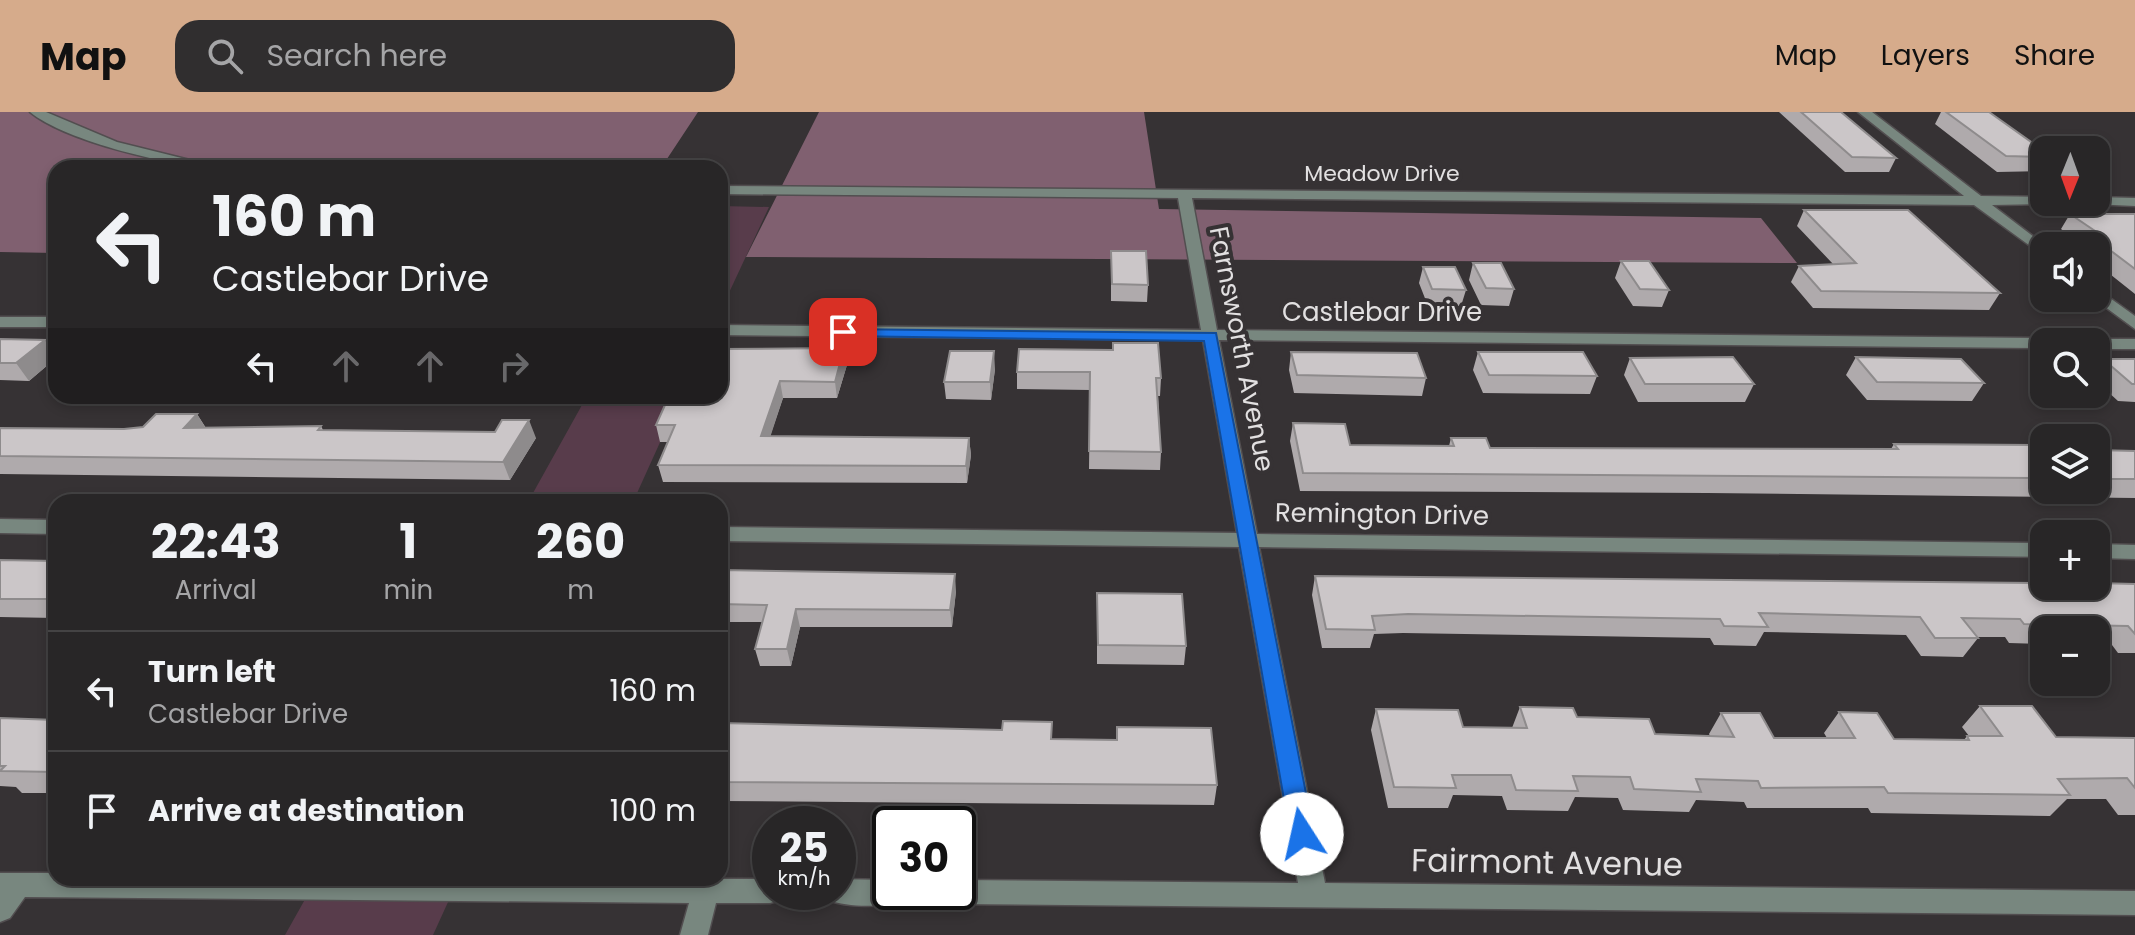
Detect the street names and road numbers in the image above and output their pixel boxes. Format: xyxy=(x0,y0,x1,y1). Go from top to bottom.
street label: Meadow Drive xyxy=(1304,158,1460,189)
street label: Farnsworth Avenue xyxy=(1201,223,1283,475)
street label: Castlebar Drive xyxy=(1282,294,1482,330)
street label: Remington Drive xyxy=(1275,494,1489,534)
street label: Fairmont Avenue xyxy=(1411,837,1683,887)

